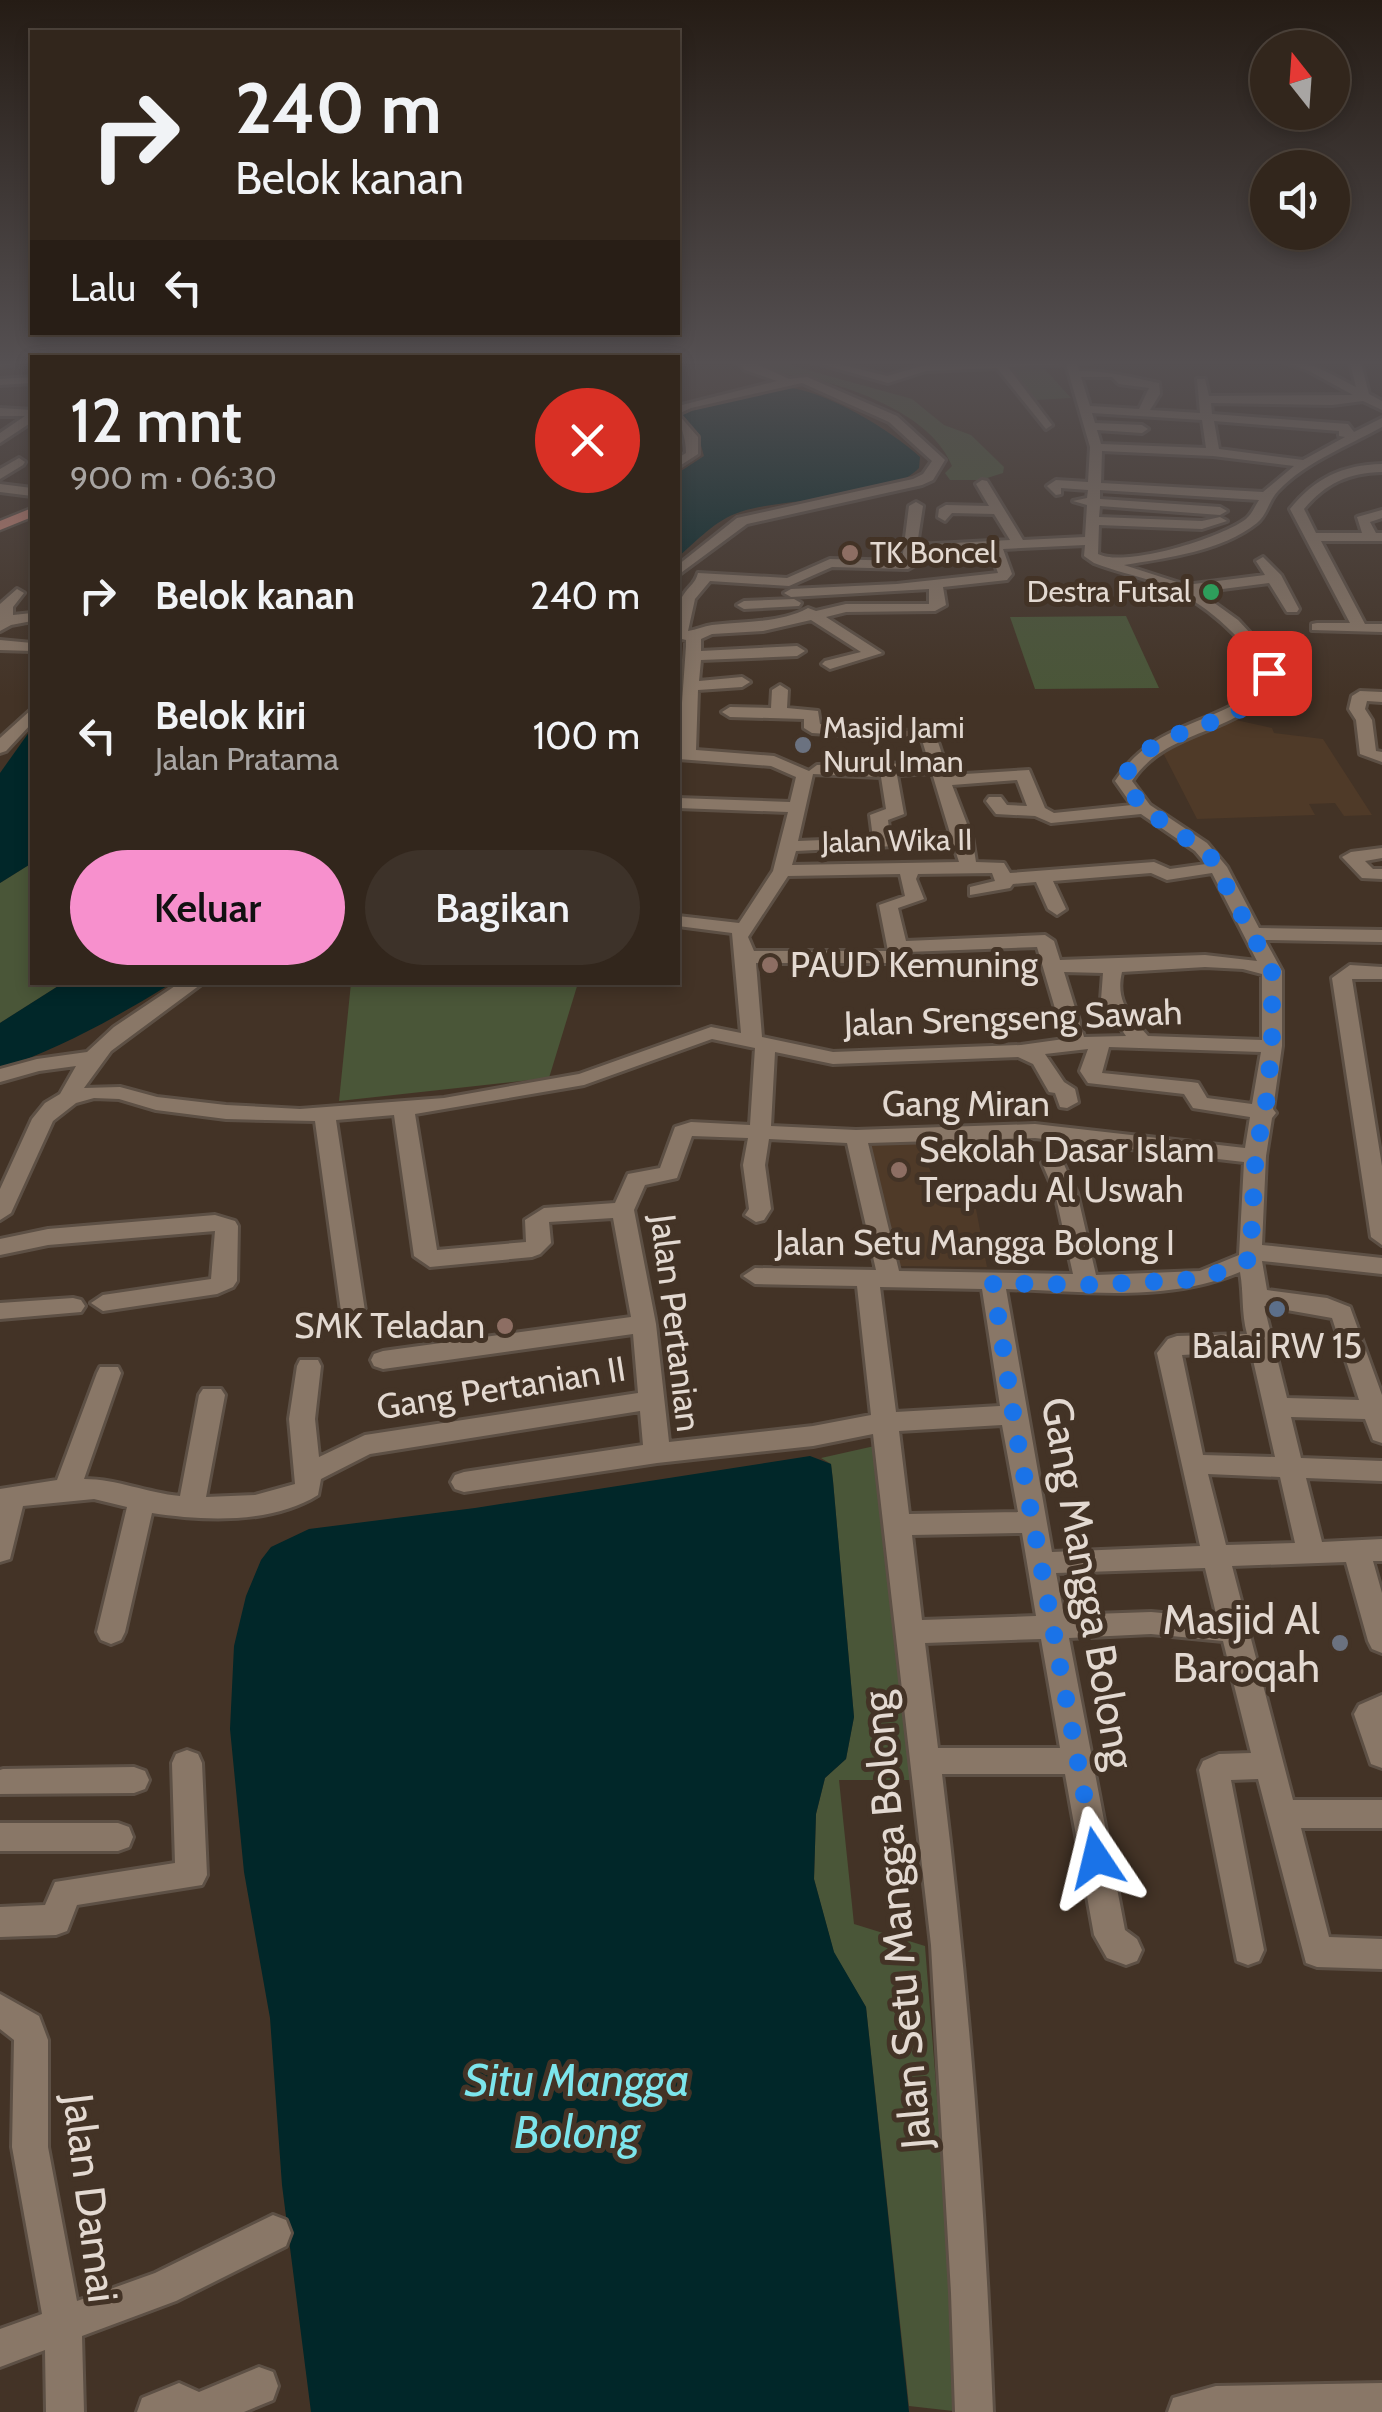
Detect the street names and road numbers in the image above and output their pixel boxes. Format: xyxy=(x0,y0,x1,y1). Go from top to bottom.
street label: Jalan Wika II xyxy=(820,821,973,860)
street label: Jalan Srengseng Sawah xyxy=(842,990,1183,1045)
street label: Gang Miran xyxy=(882,1082,1050,1125)
street label: Jalan Pertanian xyxy=(642,1211,711,1434)
street label: Jalan Setu Mangga Bolong I xyxy=(774,1221,1175,1264)
street label: Gang Pertanian II xyxy=(373,1347,628,1428)
street label: Gang Mangga Bolong xyxy=(1031,1393,1147,1774)
street label: Jalan Setu Mangga Bolong xyxy=(850,1688,942,2152)
street label: Jalan Damai xyxy=(52,2090,130,2305)

